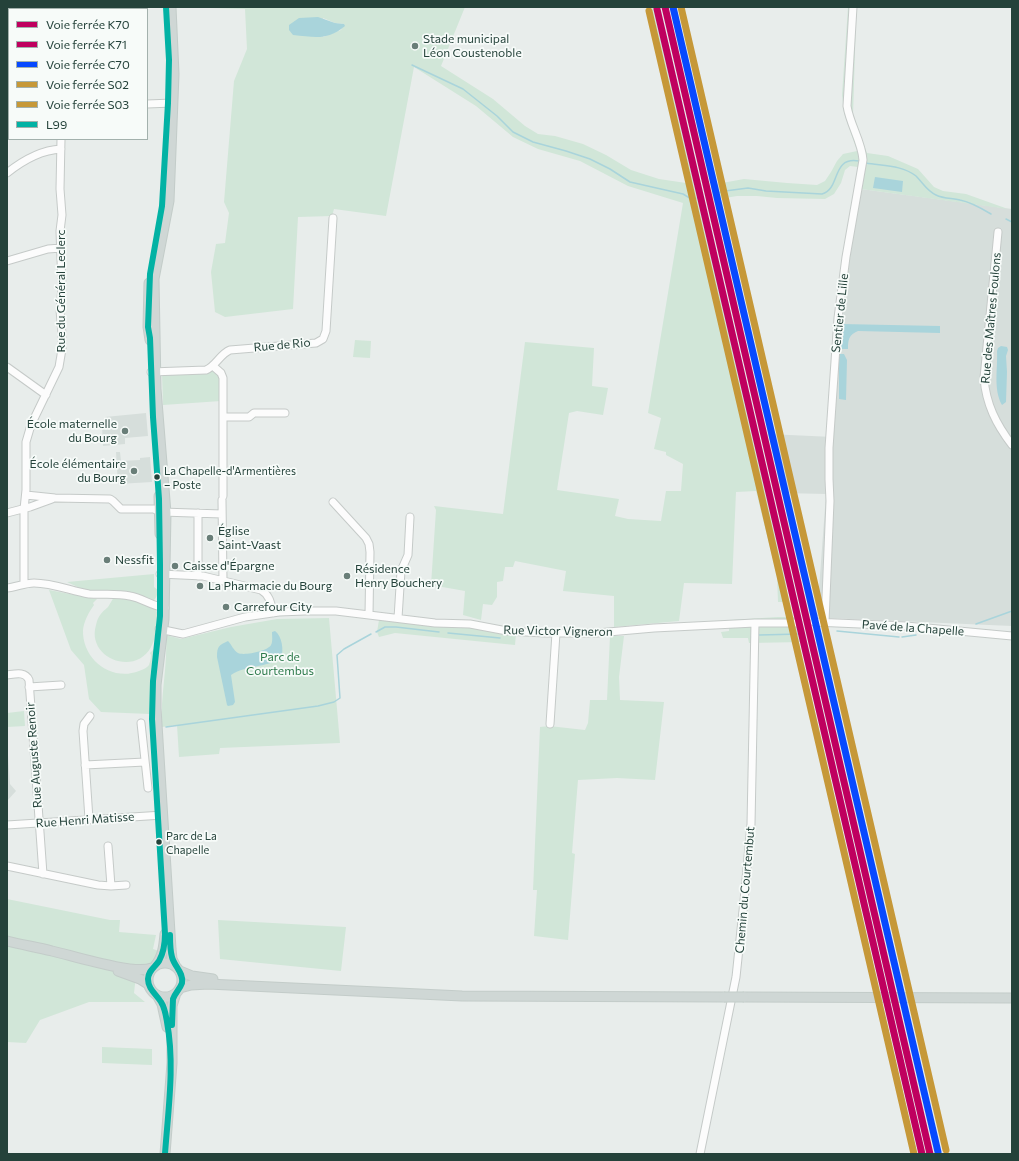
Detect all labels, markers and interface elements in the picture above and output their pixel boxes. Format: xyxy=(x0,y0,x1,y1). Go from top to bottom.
legend xyxy=(8,8,148,140)
text: Voie ferrée K70 xyxy=(46,17,130,31)
place label: Stade municipal Léon Coustenoble xyxy=(423,32,522,60)
text: Voie ferrée K71 xyxy=(46,37,127,51)
marker: Stade municipal Léon Coustenoble xyxy=(410,41,420,51)
text: Voie ferrée C70 xyxy=(46,57,130,71)
text: Voie ferrée S02 xyxy=(46,77,129,91)
text: Voie ferrée S03 xyxy=(46,97,129,111)
text: L99 xyxy=(46,117,67,131)
street label: Rue du Général Leclerc xyxy=(54,230,68,352)
street label: Rue des Maîtres Foulons xyxy=(978,252,1004,384)
street label: Sentier de Lille xyxy=(829,273,851,353)
street label: Rue de Rio xyxy=(253,335,311,355)
place label: École maternelle du Bourg xyxy=(27,417,117,445)
marker: École maternelle du Bourg xyxy=(120,426,130,436)
place label: École élémentaire du Bourg xyxy=(30,457,126,485)
place label: La Chapelle-d'Armentières – Poste xyxy=(164,464,296,490)
marker: École élémentaire du Bourg xyxy=(129,466,139,476)
marker: La Chapelle-d'Armentières – Poste xyxy=(152,472,162,482)
place label: Église Saint-Vaast xyxy=(218,524,281,552)
marker: Église Saint-Vaast xyxy=(205,533,215,543)
place label: Nessfit xyxy=(115,553,154,567)
marker: Nessfit xyxy=(102,555,112,565)
place label: Caisse d'Épargne xyxy=(183,559,274,573)
marker: Caisse d'Épargne xyxy=(170,561,180,571)
place label: Résidence Henry Bouchery xyxy=(355,562,442,590)
marker: Résidence Henry Bouchery xyxy=(342,571,352,581)
place label: La Pharmacie du Bourg xyxy=(208,579,332,593)
marker: La Pharmacie du Bourg xyxy=(195,581,205,591)
place label: Carrefour City xyxy=(234,600,312,614)
marker: Carrefour City xyxy=(221,602,231,612)
street label: Pavé de la Chapelle xyxy=(861,617,965,639)
street label: Rue Victor Vigneron xyxy=(503,623,613,639)
park label: Parc de Courtembus xyxy=(246,650,314,678)
street label: Rue Auguste Renoir xyxy=(23,702,45,808)
street label: Rue Henri Matisse xyxy=(35,809,135,831)
street label: Chemin du Courtembut xyxy=(732,826,758,954)
place label: Parc de La Chapelle xyxy=(166,829,217,855)
marker: Parc de La Chapelle xyxy=(154,837,164,847)

